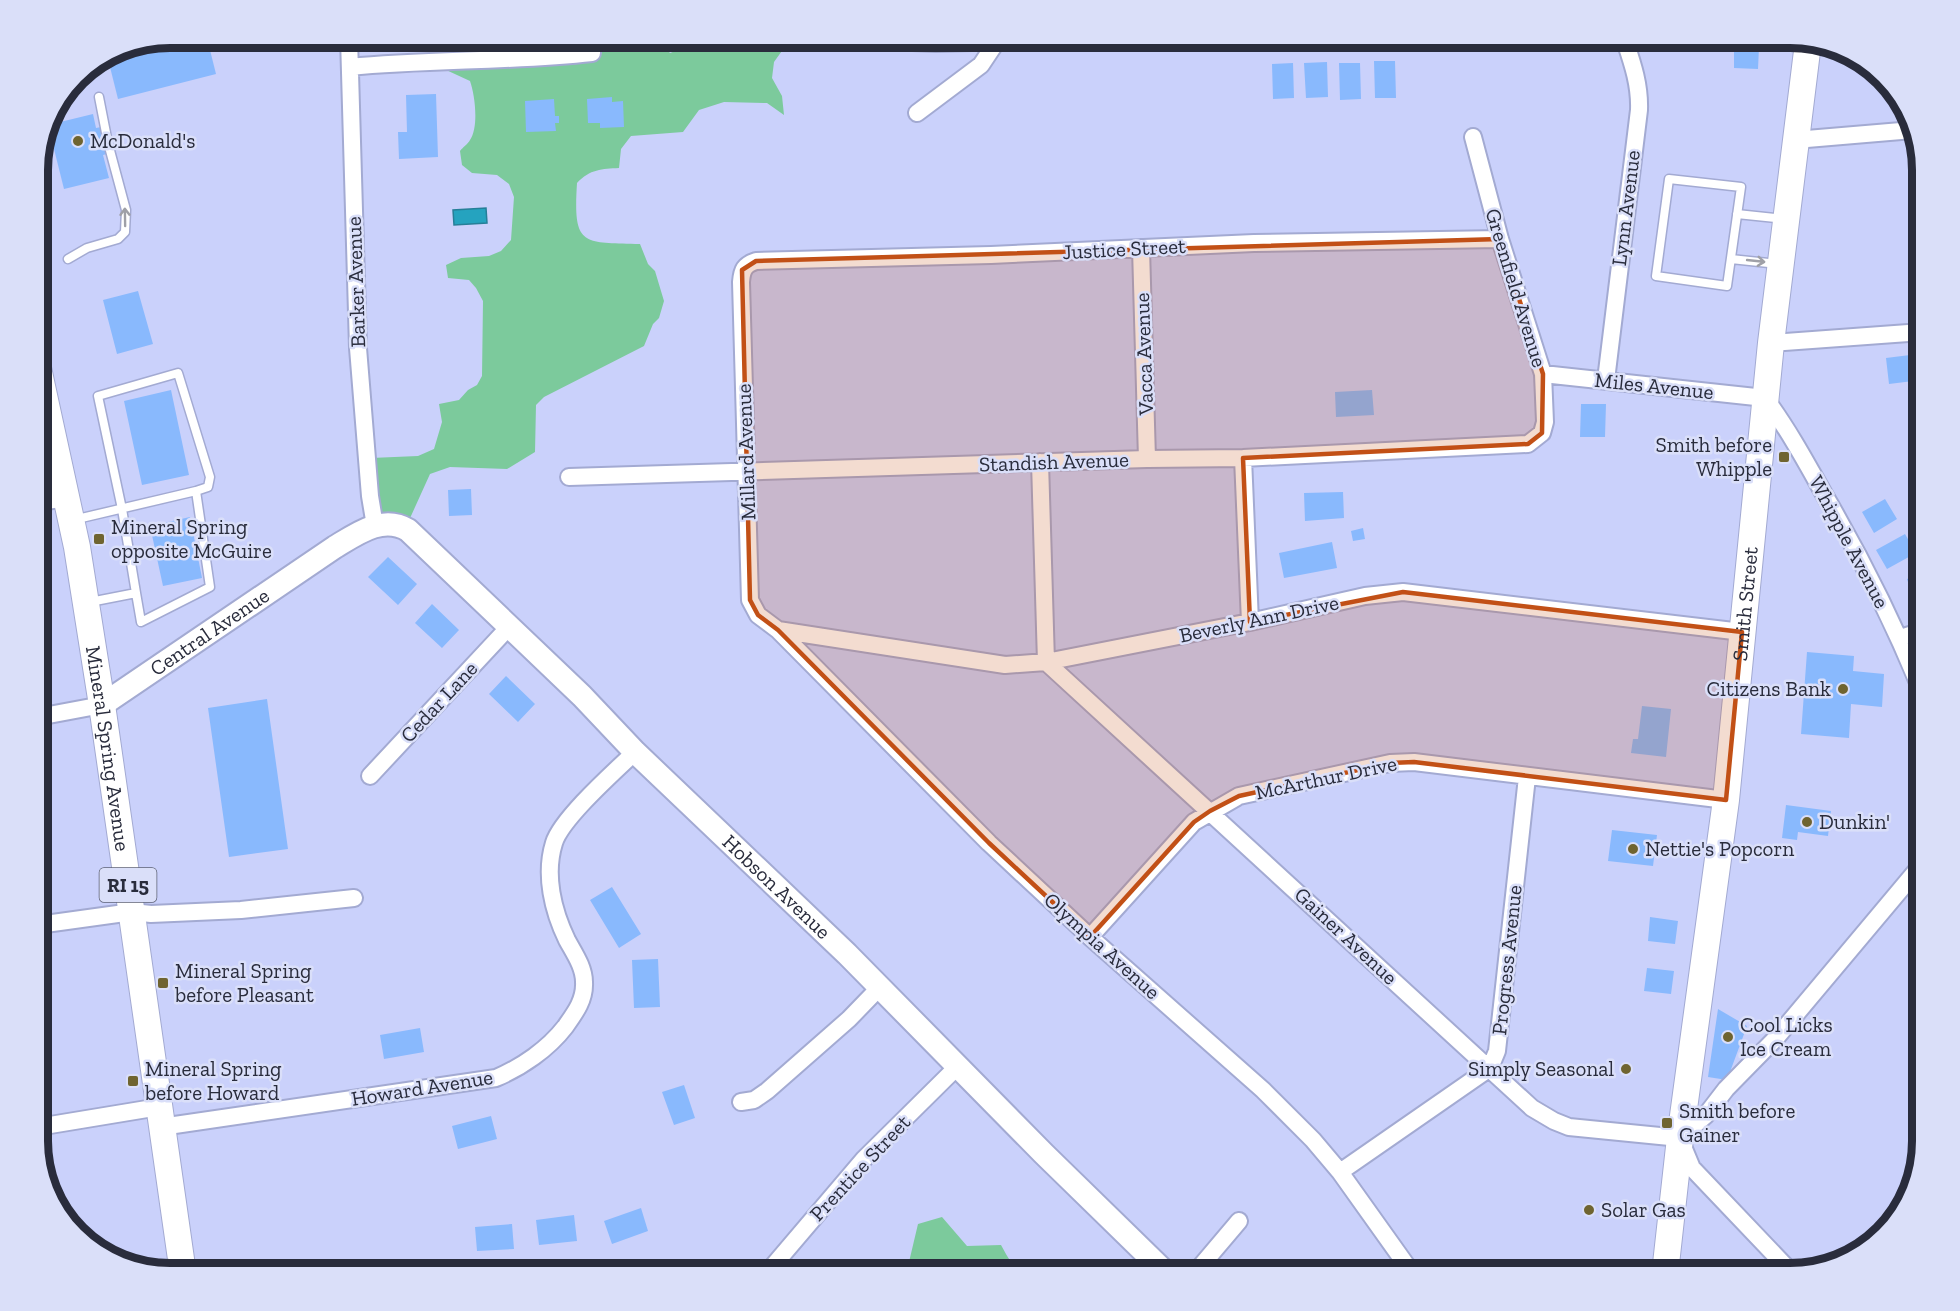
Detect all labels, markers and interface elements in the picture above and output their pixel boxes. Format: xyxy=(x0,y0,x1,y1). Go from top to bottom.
place label: McDonald's xyxy=(90,128,195,153)
marker: McDonald's xyxy=(71,134,85,148)
street label: Lynn Avenue xyxy=(1606,149,1645,267)
street label: Greenfield Avenue xyxy=(1480,205,1553,370)
one-way arrow xyxy=(119,208,131,227)
street label: Barker Avenue xyxy=(341,216,370,348)
street label: Justice Street xyxy=(1062,233,1186,264)
one-way arrow xyxy=(1745,256,1765,267)
street label: Vacca Avenue xyxy=(1129,292,1158,417)
street label: Miles Avenue xyxy=(1593,367,1715,404)
street label: Millard Avenue xyxy=(731,383,760,521)
place label: Smith before Whipple xyxy=(1656,432,1772,481)
street label: Standish Avenue xyxy=(979,446,1129,477)
marker: Smith before Whipple xyxy=(1777,450,1791,464)
street label: Whipple Avenue xyxy=(1804,471,1895,612)
place label: Mineral Spring opposite McGuire xyxy=(111,514,272,563)
marker: Mineral Spring opposite McGuire xyxy=(92,532,106,546)
street label: Smith Street xyxy=(1727,545,1763,662)
street label: Central Avenue xyxy=(145,582,274,681)
street label: Beverly Ann Drive xyxy=(1177,589,1341,648)
street label: Mineral Spring Avenue xyxy=(81,644,136,853)
street label: Cedar Lane xyxy=(395,656,483,747)
place label: Citizens Bank xyxy=(1706,676,1831,701)
marker: Citizens Bank xyxy=(1836,682,1850,696)
street label: McArthur Drive xyxy=(1253,750,1399,805)
place label: Dunkin' xyxy=(1819,809,1890,834)
marker: Dunkin' xyxy=(1800,815,1814,829)
street label: Hobson Avenue xyxy=(718,829,836,944)
place label: Nettie's Popcorn xyxy=(1645,836,1794,861)
marker: Nettie's Popcorn xyxy=(1626,842,1640,856)
road number: RI 15 xyxy=(100,868,156,902)
street label: Gainer Avenue xyxy=(1290,882,1403,990)
street label: Progress Avenue xyxy=(1486,883,1527,1036)
street label: Olympia Avenue xyxy=(1039,887,1166,1004)
place label: Mineral Spring before Pleasant xyxy=(174,958,314,1007)
marker: Mineral Spring before Pleasant xyxy=(156,976,170,990)
place label: Cool Licks Ice Cream xyxy=(1740,1012,1833,1061)
marker: Cool Licks Ice Cream xyxy=(1721,1030,1735,1044)
place label: Mineral Spring before Howard xyxy=(144,1056,282,1105)
place label: Simply Seasonal xyxy=(1468,1056,1614,1081)
marker: Simply Seasonal xyxy=(1619,1062,1633,1076)
street label: Howard Avenue xyxy=(349,1064,495,1111)
marker: Mineral Spring before Howard xyxy=(126,1074,140,1088)
place label: Smith before Gainer xyxy=(1679,1098,1796,1147)
street label: Prentice Street xyxy=(804,1109,915,1226)
marker: Smith before Gainer xyxy=(1660,1116,1674,1130)
place label: Solar Gas xyxy=(1601,1197,1686,1222)
marker: Solar Gas xyxy=(1582,1203,1596,1217)

